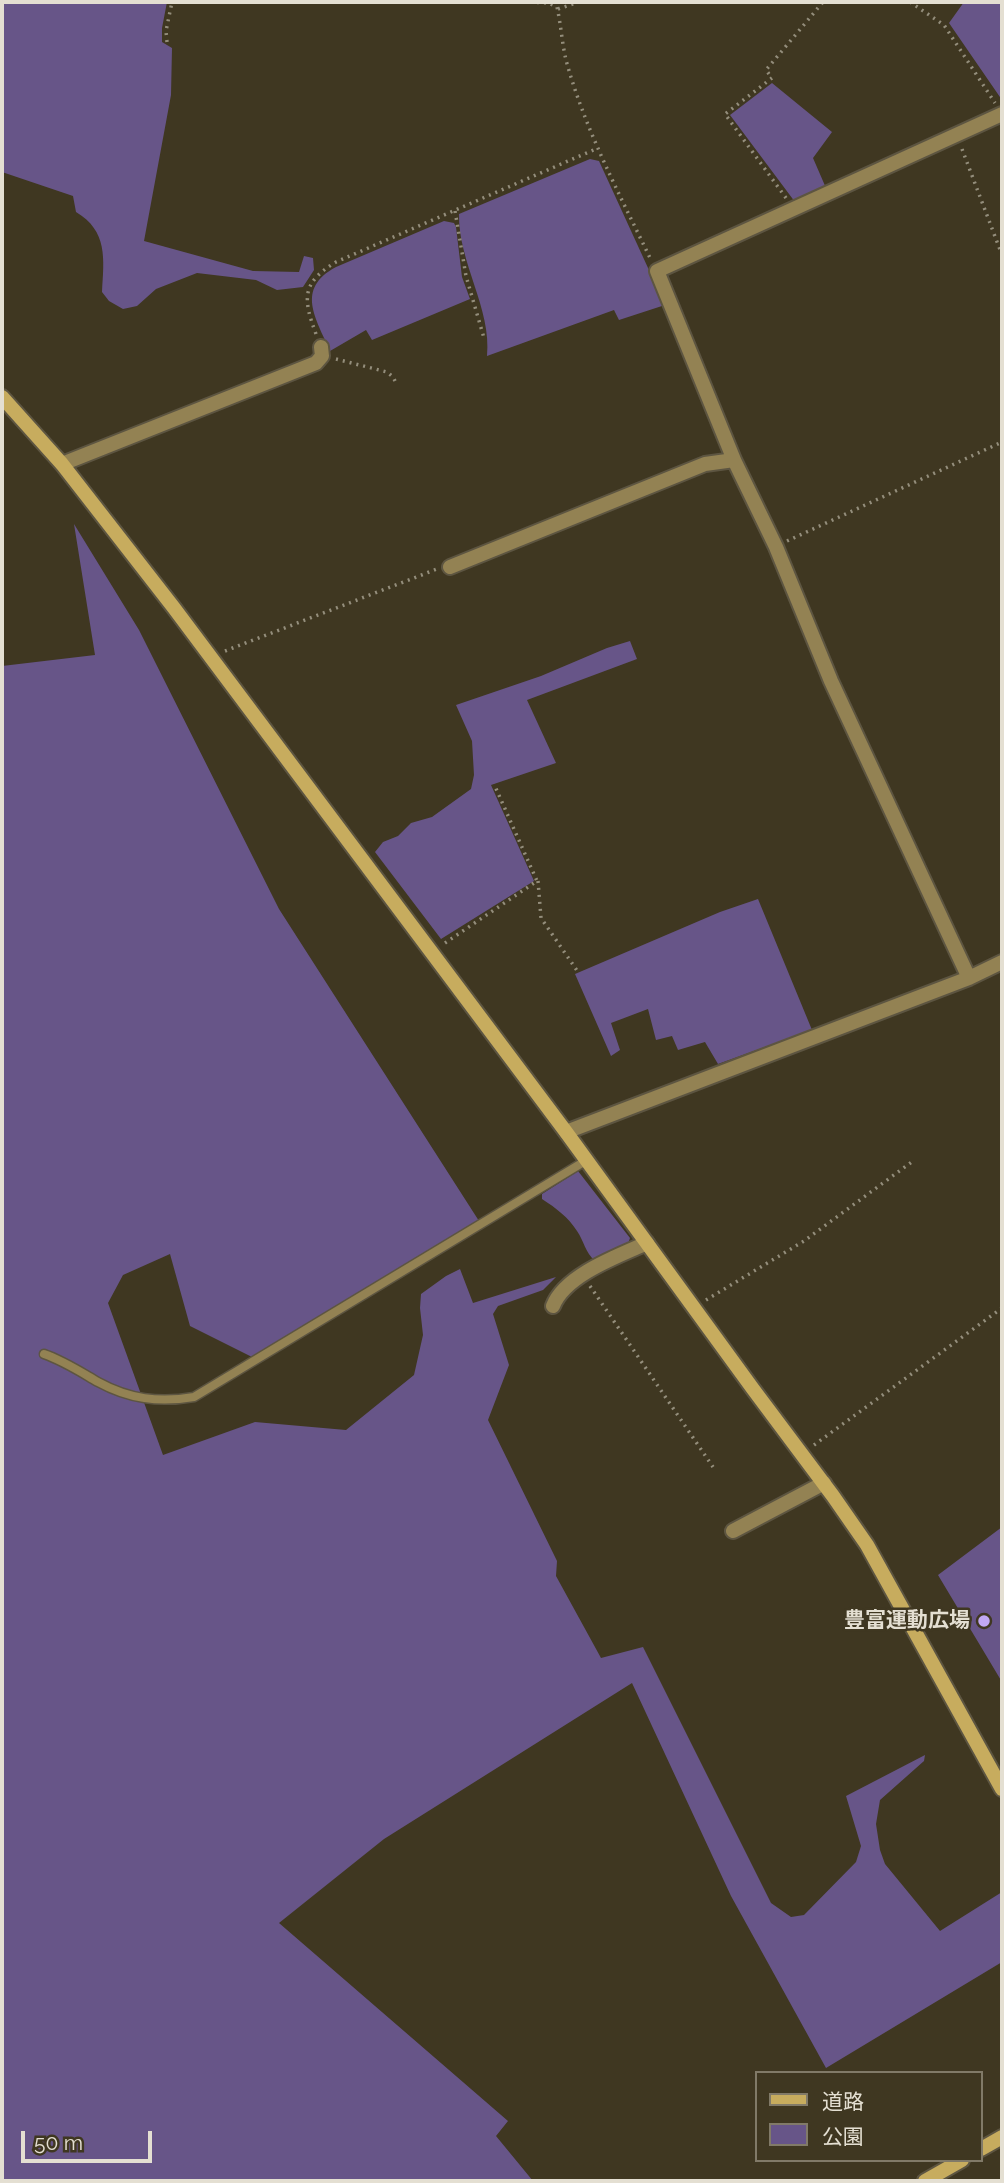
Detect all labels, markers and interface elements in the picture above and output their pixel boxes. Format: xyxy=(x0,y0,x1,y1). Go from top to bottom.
place label: 豊富運動広場 xyxy=(844,1608,970,1634)
marker: 豊富運動広場 xyxy=(976,1613,992,1629)
legend xyxy=(755,2071,983,2162)
text: 道路 xyxy=(822,2089,864,2114)
scale bar xyxy=(24,2116,156,2160)
text: 公園 xyxy=(822,2124,864,2149)
text: 50 m xyxy=(34,2130,83,2155)

